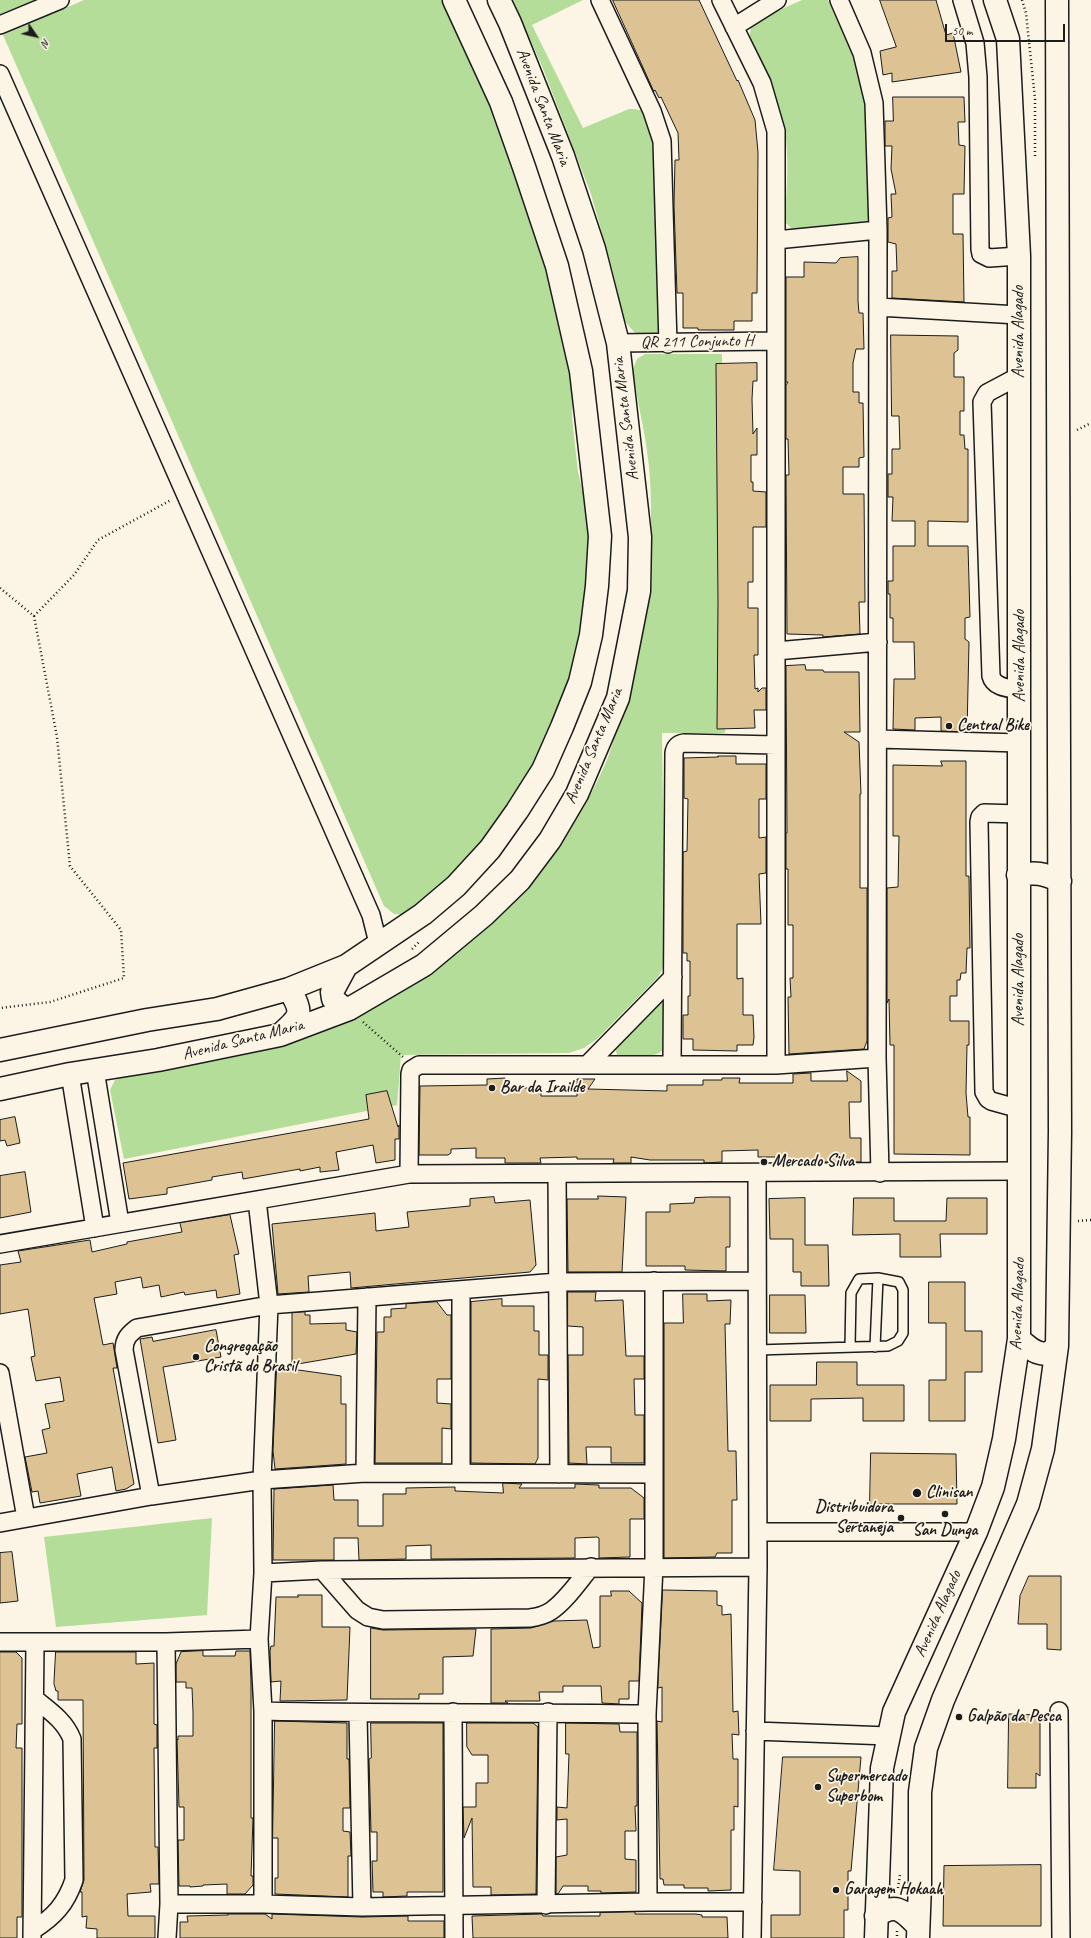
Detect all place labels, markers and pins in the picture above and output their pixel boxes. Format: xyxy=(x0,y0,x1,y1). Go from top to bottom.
place label: Central Bike xyxy=(957,716,1029,736)
marker: Central Bike xyxy=(944,721,954,731)
place label: Bar da Irailde xyxy=(500,1078,585,1098)
marker: Bar da Irailde xyxy=(487,1083,497,1093)
place label: Mercado Silva xyxy=(772,1152,854,1172)
marker: Mercado Silva xyxy=(759,1157,769,1167)
place label: Congregação Cristã do Brasil xyxy=(204,1337,297,1377)
marker: Congregação Cristã do Brasil xyxy=(191,1352,201,1362)
place label: Clinisan xyxy=(926,1483,973,1503)
marker: Clinisan xyxy=(911,1487,923,1499)
place label: Distribuidora Sertaneja xyxy=(815,1498,893,1538)
marker: San Dunga xyxy=(940,1509,950,1519)
marker: Distribuidora Sertaneja xyxy=(896,1513,906,1523)
place label: San Dunga xyxy=(913,1521,977,1541)
place label: Galpão da Pesca xyxy=(967,1707,1061,1727)
marker: Galpão da Pesca xyxy=(954,1712,964,1722)
place label: Supermercado Superbom xyxy=(826,1767,907,1807)
marker: Supermercado Superbom xyxy=(813,1782,823,1792)
place label: Garagem Hokaah xyxy=(844,1880,943,1900)
marker: Garagem Hokaah xyxy=(831,1885,841,1895)

